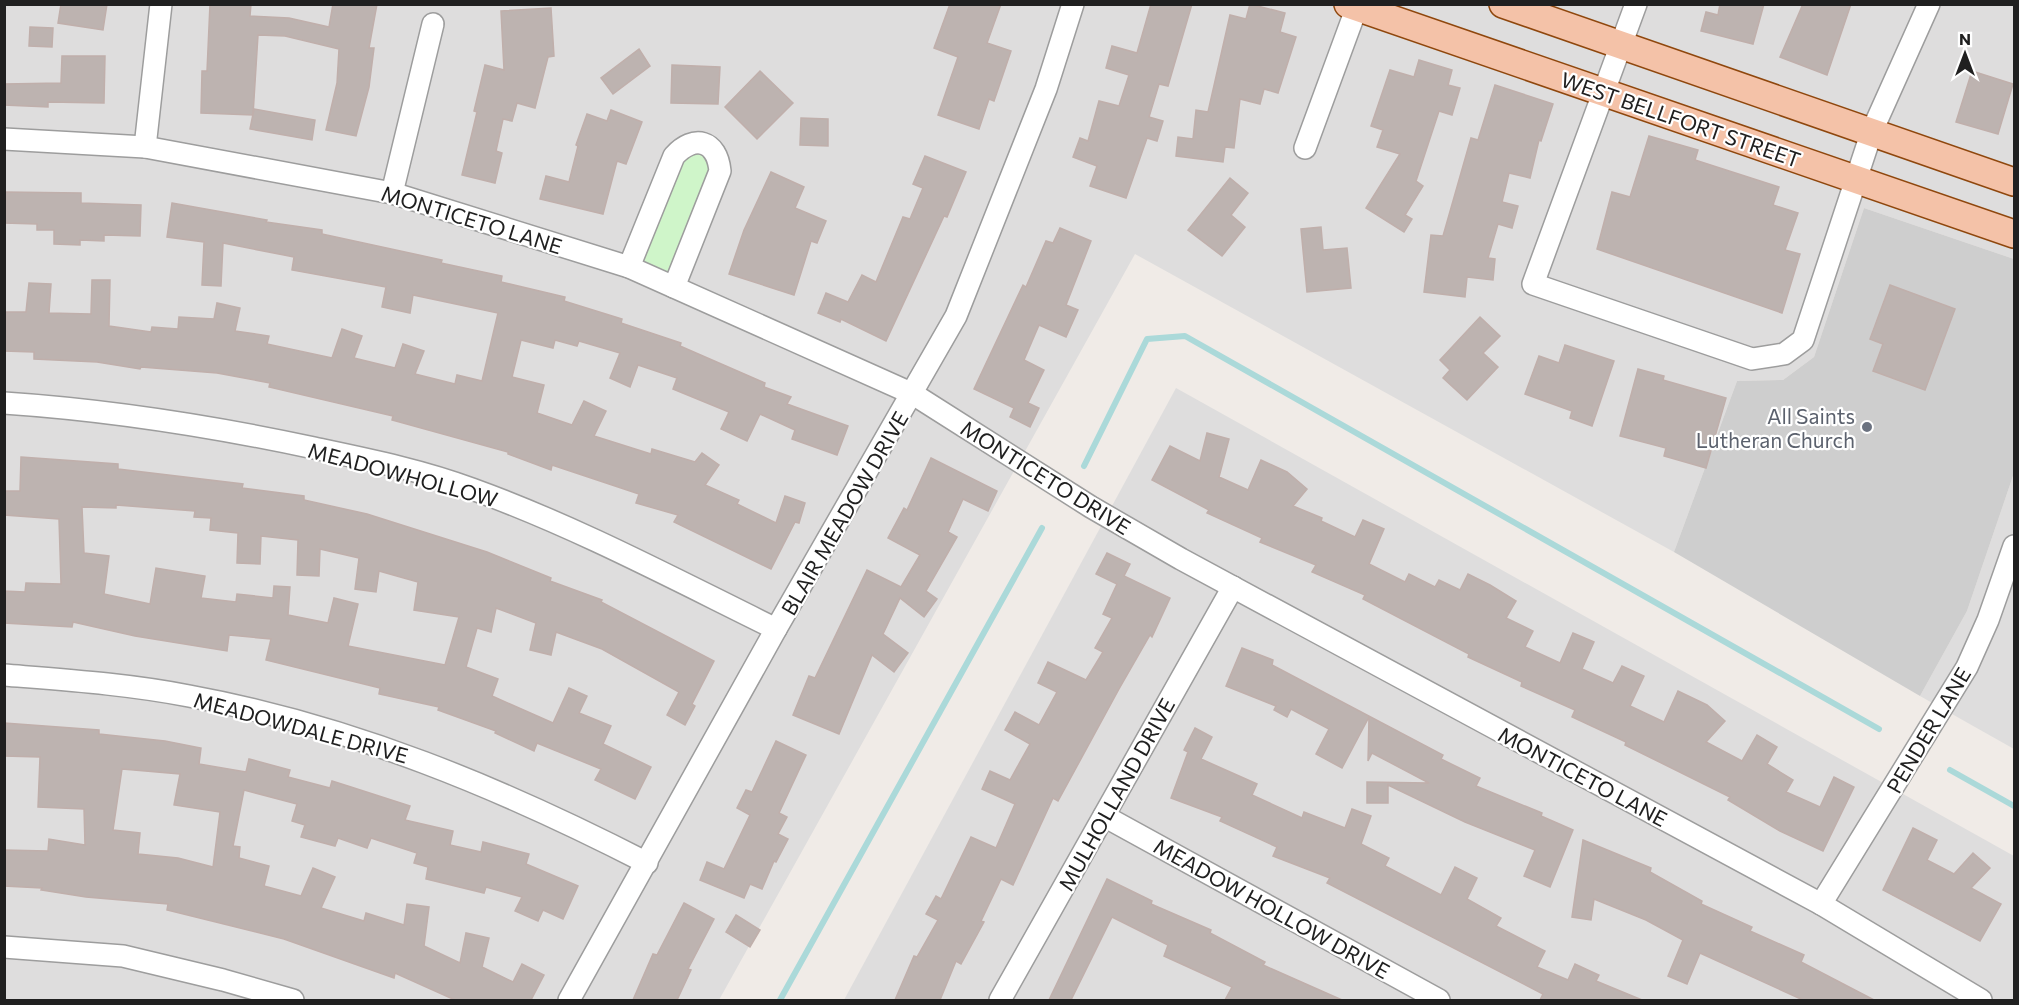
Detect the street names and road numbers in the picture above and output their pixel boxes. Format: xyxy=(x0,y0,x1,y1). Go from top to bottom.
street label: WEST BELLFORT STREET xyxy=(1558,66,1804,172)
street label: MONTICETO LANE xyxy=(379,180,565,258)
street label: BLAIR MEADOW DRIVE xyxy=(775,407,913,619)
street label: MONTICETO DRIVE xyxy=(957,415,1135,539)
street label: MEADOWHOLLOW xyxy=(305,437,501,511)
street label: PENDER LANE xyxy=(1881,663,1975,797)
street label: MEADOWDALE DRIVE xyxy=(191,686,411,768)
street label: MULHOLLAND DRIVE xyxy=(1053,693,1179,895)
street label: MONTICETO LANE xyxy=(1494,721,1672,831)
street label: MEADOW HOLLOW DRIVE xyxy=(1150,833,1394,983)

